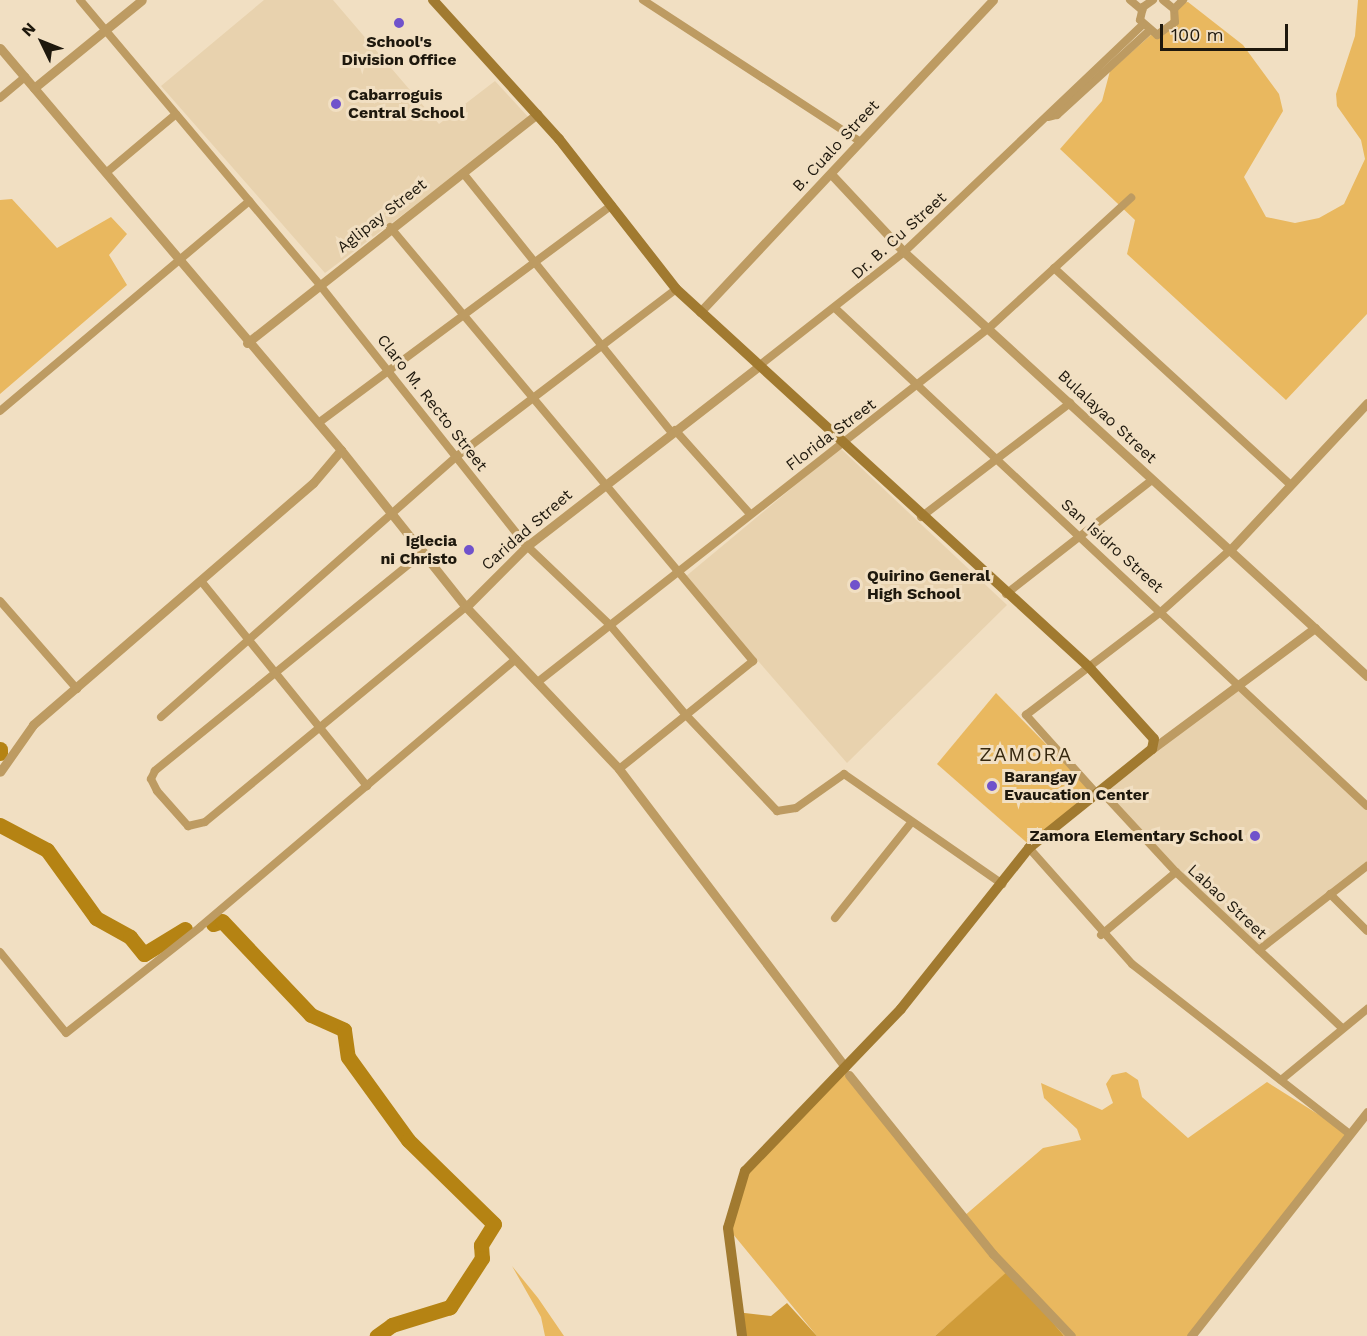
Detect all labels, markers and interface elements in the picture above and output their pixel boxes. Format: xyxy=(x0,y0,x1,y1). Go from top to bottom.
north arrow xyxy=(12,12,72,72)
scale bar xyxy=(1163,12,1290,50)
marker: School's Division Office xyxy=(392,16,406,30)
text: N xyxy=(17,19,39,40)
text: 100 m xyxy=(1171,24,1224,45)
place label: School's Division Office xyxy=(342,32,456,70)
place label: Cabarroguis Central School xyxy=(348,85,465,123)
street label: B. Cualo Street xyxy=(789,96,883,196)
marker: Cabarroguis Central School xyxy=(329,97,343,111)
street label: Aglipay Street xyxy=(333,175,431,257)
street label: Dr. B. Cu Street xyxy=(848,188,950,284)
street label: Claro M. Recto Street xyxy=(373,331,491,475)
street label: Bulalayao Street xyxy=(1054,366,1160,468)
street label: Florida Street xyxy=(782,395,880,475)
street label: Caridad Street xyxy=(478,486,576,574)
street label: San Isidro Street xyxy=(1057,495,1167,597)
place label: Iglecia ni Christo xyxy=(380,531,457,569)
marker: Iglecia ni Christo xyxy=(462,543,476,557)
place label: Quirino General High School xyxy=(867,566,990,604)
marker: Quirino General High School xyxy=(848,578,862,592)
district label: ZAMORA xyxy=(979,742,1073,766)
place label: Barangay Evaucation Center xyxy=(1004,767,1149,805)
marker: Barangay Evaucation Center xyxy=(985,779,999,793)
place label: Zamora Elementary School xyxy=(1029,826,1243,846)
marker: Zamora Elementary School xyxy=(1248,829,1262,843)
street label: Labao Street xyxy=(1184,861,1270,943)

